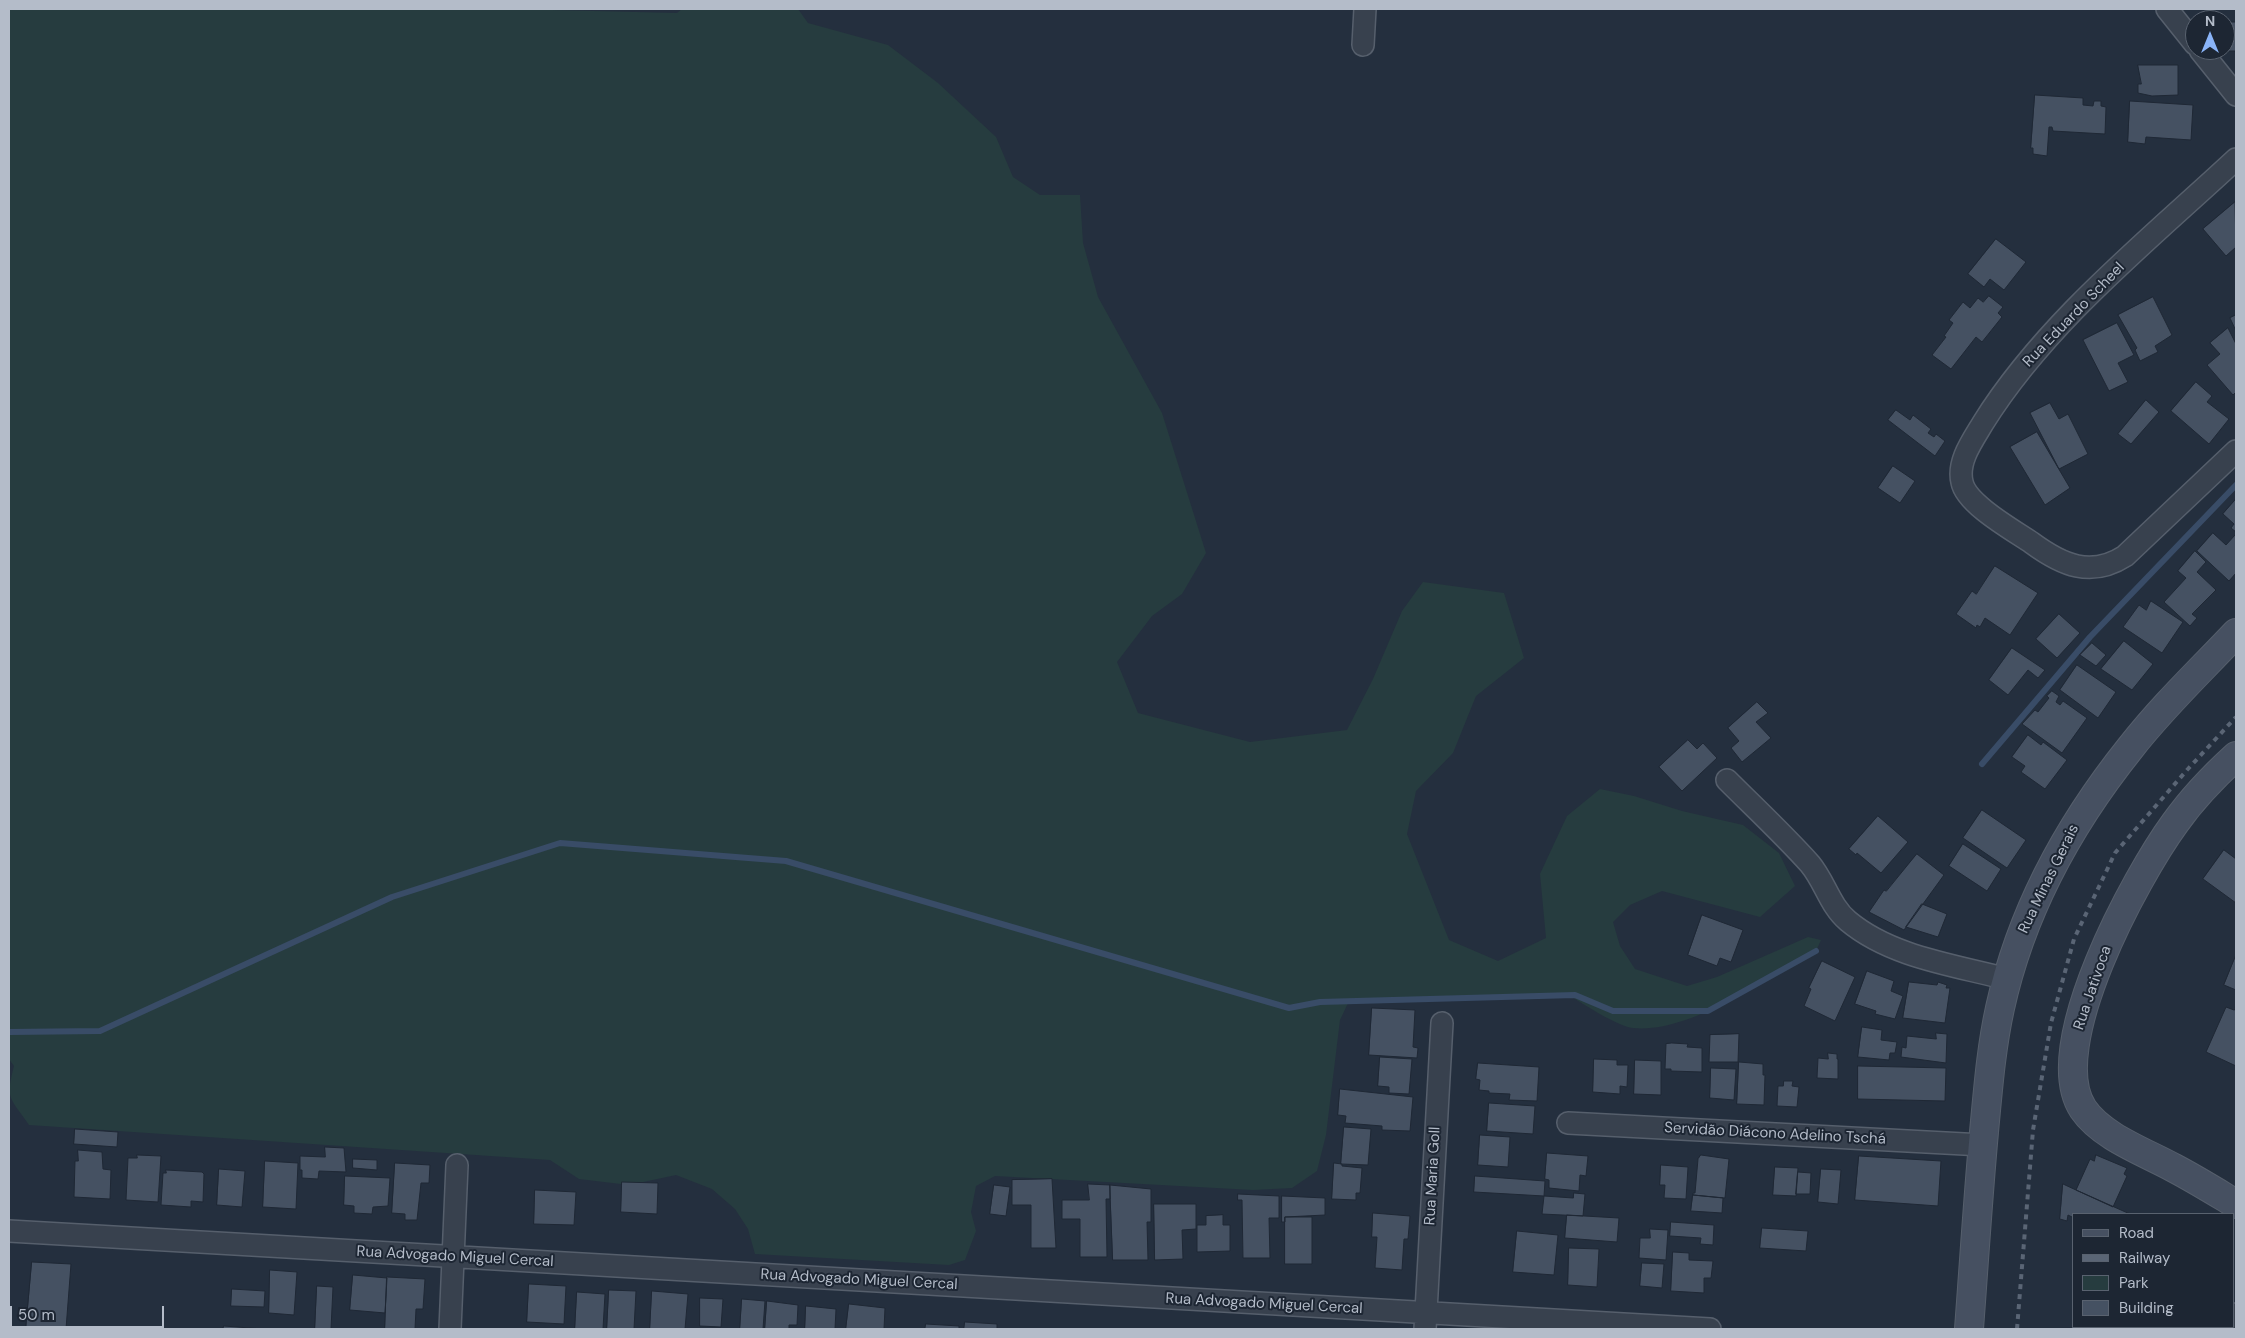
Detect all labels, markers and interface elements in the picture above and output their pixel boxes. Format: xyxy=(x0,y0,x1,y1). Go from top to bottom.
north arrow xyxy=(2185,10,2235,60)
text: N xyxy=(2205,12,2215,30)
street label: Rua Eduardo Scheel xyxy=(2020,259,2128,371)
street label: Rua Minas Gerais xyxy=(2015,822,2083,936)
street label: Rua Jativoca xyxy=(2070,944,2116,1032)
street label: Servidão Diácono Adelino Tschá xyxy=(1664,1119,1886,1149)
street label: Rua Maria Goll xyxy=(1421,1126,1445,1226)
legend xyxy=(2072,1213,2235,1328)
text: Road xyxy=(2119,1223,2154,1243)
street label: Rua Advogado Miguel Cercal xyxy=(356,1243,554,1271)
text: Railway xyxy=(2119,1248,2170,1268)
street label: Rua Advogado Miguel Cercal xyxy=(760,1266,958,1294)
text: Park xyxy=(2119,1273,2149,1293)
street label: Rua Advogado Miguel Cercal xyxy=(1165,1290,1363,1318)
scale bar xyxy=(12,1296,166,1328)
text: Building xyxy=(2119,1298,2174,1318)
text: 50 m xyxy=(18,1305,55,1325)

